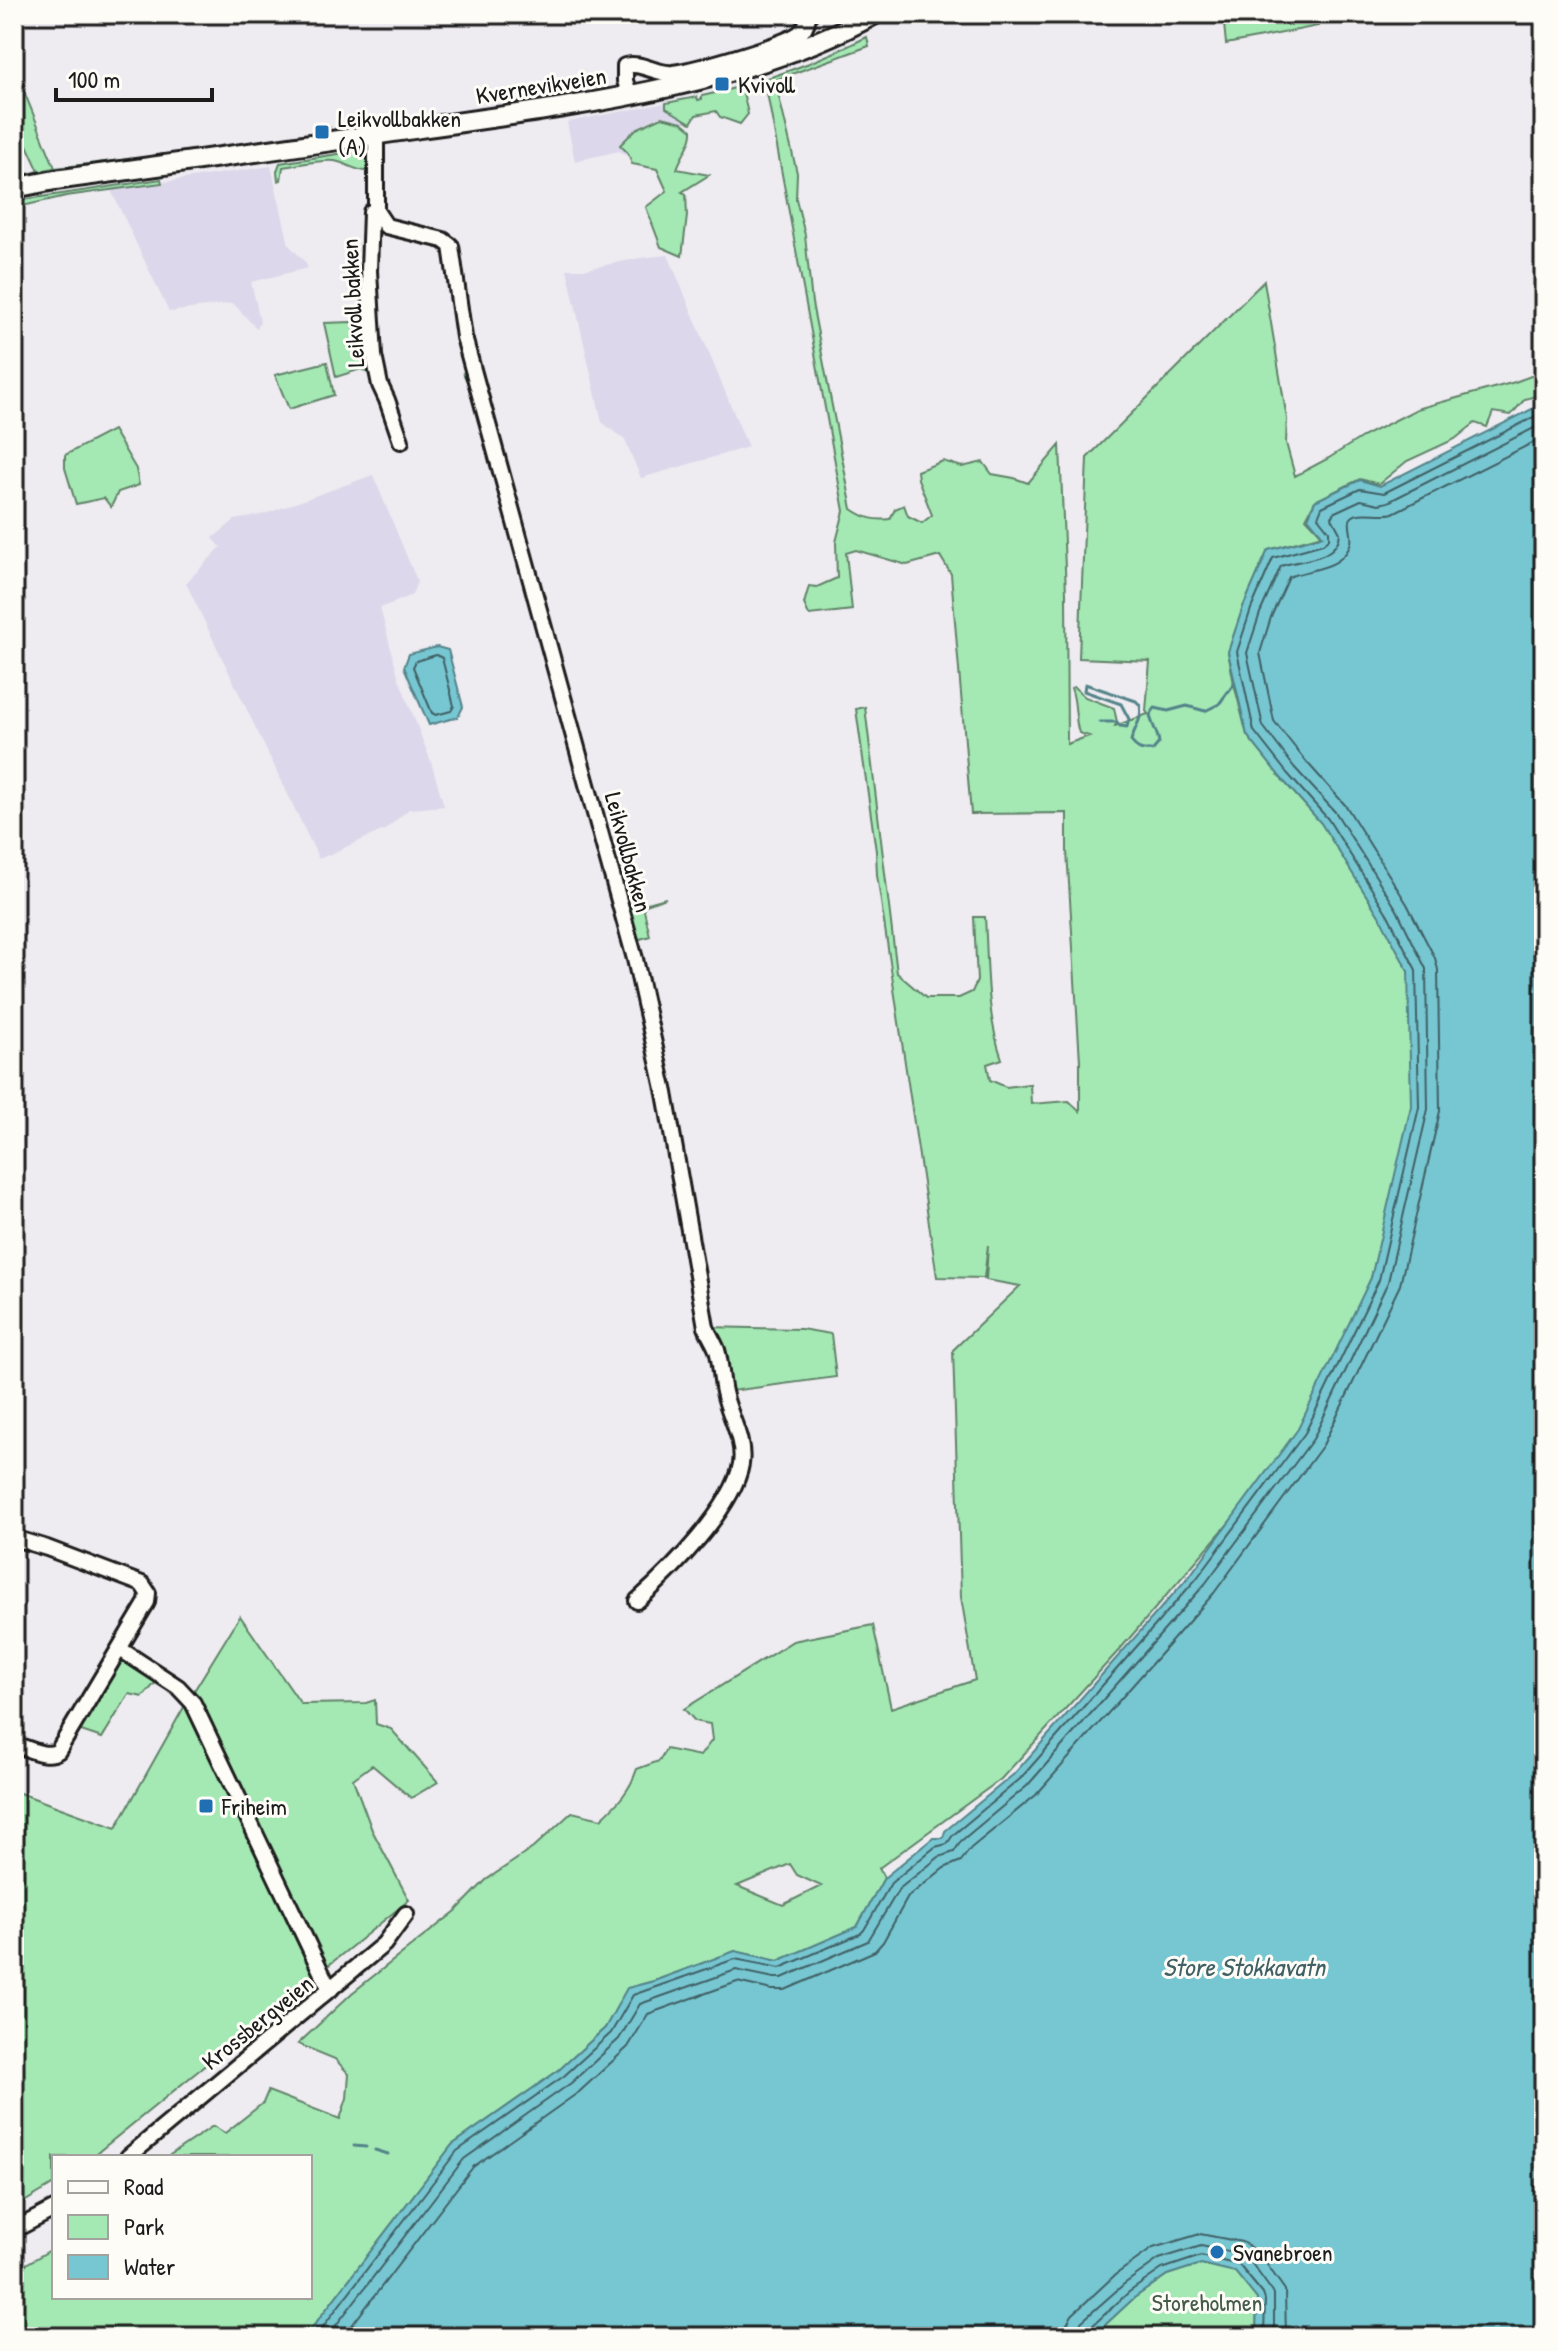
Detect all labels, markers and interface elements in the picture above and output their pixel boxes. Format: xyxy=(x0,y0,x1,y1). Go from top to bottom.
scale bar xyxy=(56,52,212,102)
street label: Kvernevikveien xyxy=(474,59,608,111)
text: 100 m xyxy=(68,63,120,95)
place label: Kvivoll xyxy=(738,68,796,100)
marker: Kvivoll xyxy=(713,75,731,93)
place label: Leikvollbakken (A) xyxy=(338,102,461,162)
marker: Leikvollbakken (A) xyxy=(313,123,331,141)
street label: Leikvoll bakken xyxy=(333,238,371,368)
street label: Leikvollbakken xyxy=(598,788,660,916)
place label: Friheim xyxy=(221,1790,287,1822)
marker: Friheim xyxy=(197,1797,215,1815)
water label: Store Stokkavatn xyxy=(1163,1949,1327,1984)
street label: Krossbergveien xyxy=(195,1967,319,2077)
legend xyxy=(52,2155,312,2299)
text: Road xyxy=(124,2170,163,2202)
text: Park xyxy=(124,2210,164,2242)
place label: Svanebroen xyxy=(1233,2236,1333,2268)
marker: Svanebroen xyxy=(1208,2243,1226,2261)
text: Water xyxy=(124,2250,175,2282)
park label: Storeholmen xyxy=(1152,2286,1262,2318)

